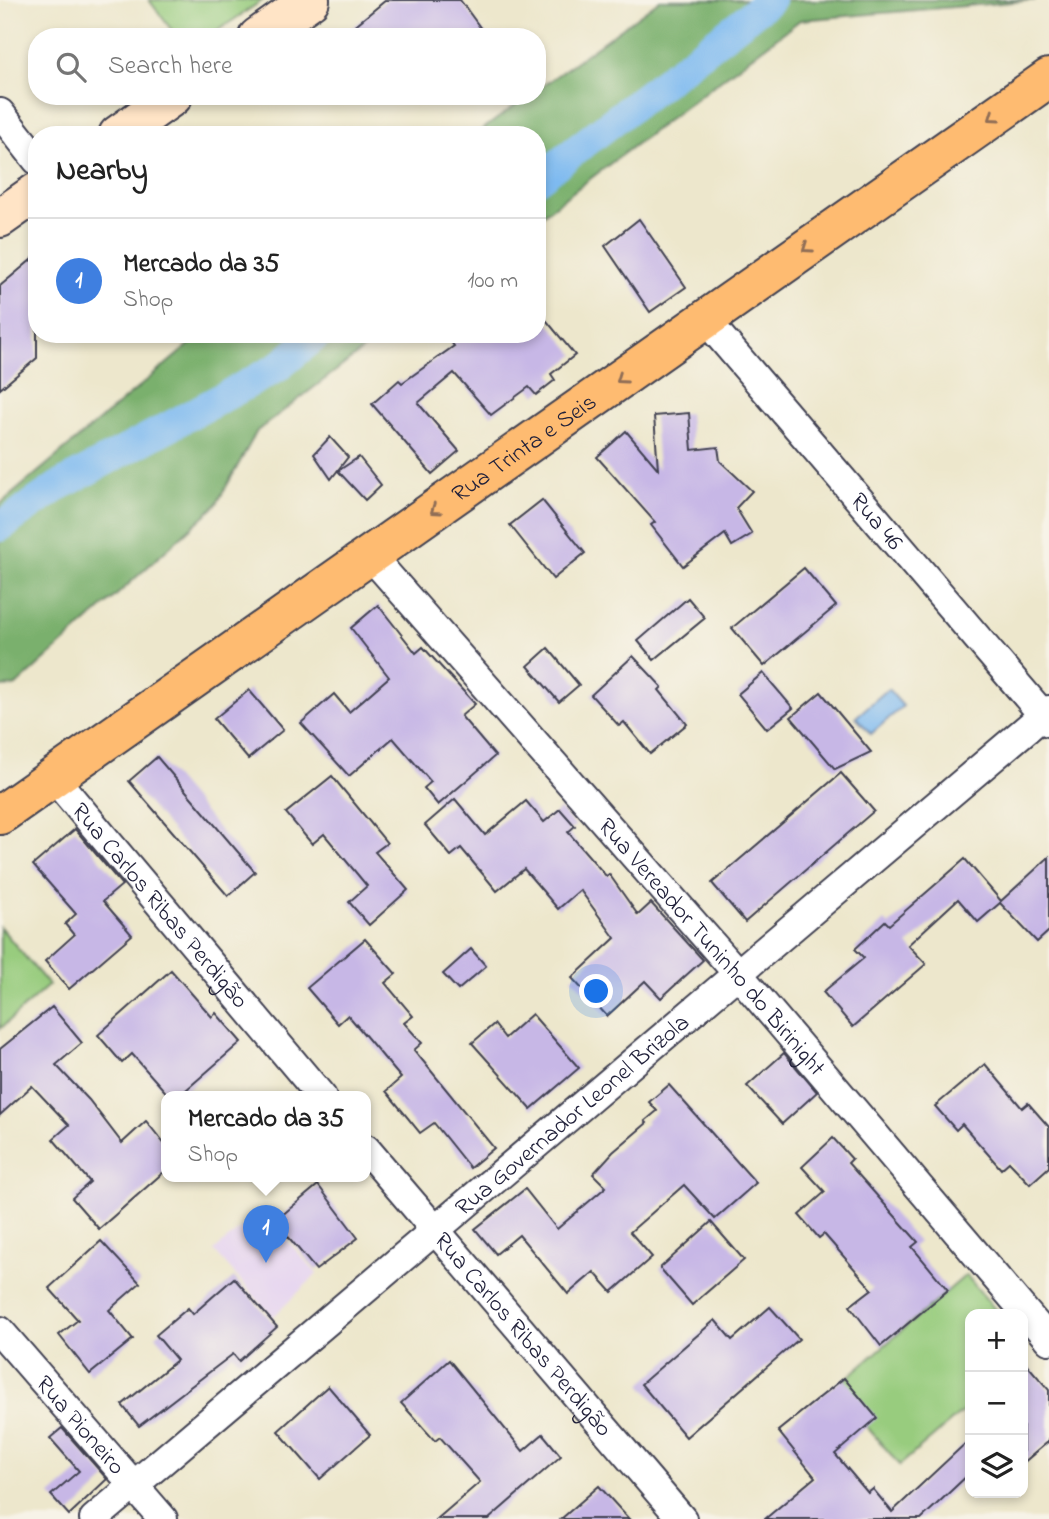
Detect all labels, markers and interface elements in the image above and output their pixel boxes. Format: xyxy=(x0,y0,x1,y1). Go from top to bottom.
search box xyxy=(28,28,546,105)
icon: search xyxy=(52,48,90,86)
text: Search here xyxy=(108,48,233,86)
one-way arrow xyxy=(988,109,1001,121)
text: Nearby xyxy=(56,150,148,194)
one-way arrow xyxy=(802,240,815,252)
text: Mercado da 35 xyxy=(123,246,279,284)
text: 1 xyxy=(75,265,83,298)
text: 100 m xyxy=(467,265,518,298)
text: Shop xyxy=(123,284,173,317)
one-way arrow xyxy=(616,371,629,383)
street label: Rua Trinta e Seis xyxy=(446,386,605,512)
street label: Rua 46 xyxy=(841,486,911,559)
one-way arrow xyxy=(430,502,443,514)
street label: Rua Carlos Ribas Perdigão xyxy=(62,796,256,1017)
street label: Rua Vereador Tuninho do Birinight xyxy=(589,811,833,1085)
your location xyxy=(579,974,613,1008)
street label: Rua Governador Leonel Brizola xyxy=(448,1007,698,1226)
popup xyxy=(161,1091,371,1182)
text: Mercado da 35 xyxy=(188,1101,344,1139)
text: Shop xyxy=(188,1139,238,1172)
pin: 1 xyxy=(243,1205,289,1263)
street label: Rua Carlos Ribas Perdigão xyxy=(424,1225,620,1446)
map controls xyxy=(965,1309,1028,1498)
button: + xyxy=(965,1309,1028,1372)
street label: Rua Pioneiro xyxy=(26,1369,133,1484)
button: − xyxy=(965,1372,1028,1435)
button: layers xyxy=(965,1435,1028,1498)

